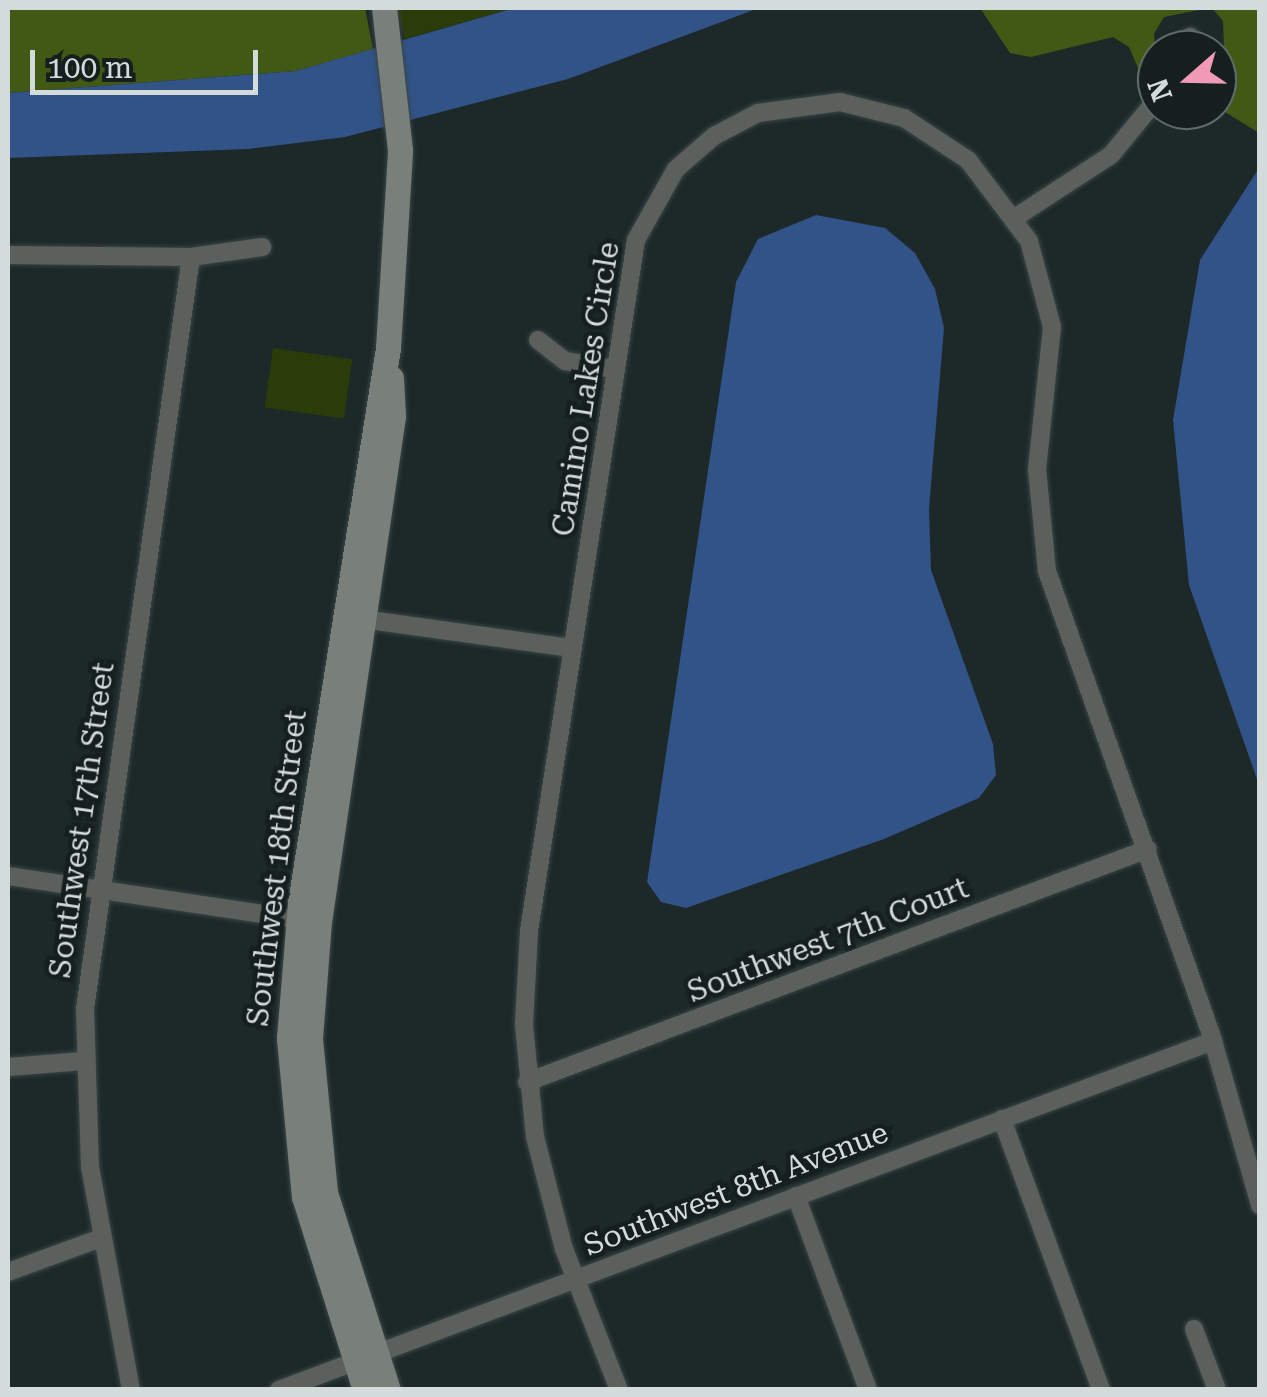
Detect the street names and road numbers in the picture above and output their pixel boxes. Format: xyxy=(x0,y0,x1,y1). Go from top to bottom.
street label: Camino Lakes Circle xyxy=(545,239,627,539)
street label: Southwest 17th Street xyxy=(42,660,122,980)
street label: Southwest 18th Street xyxy=(240,708,314,1028)
street label: Southwest 7th Court xyxy=(682,870,974,1010)
street label: Southwest 8th Avenue xyxy=(579,1114,893,1264)

